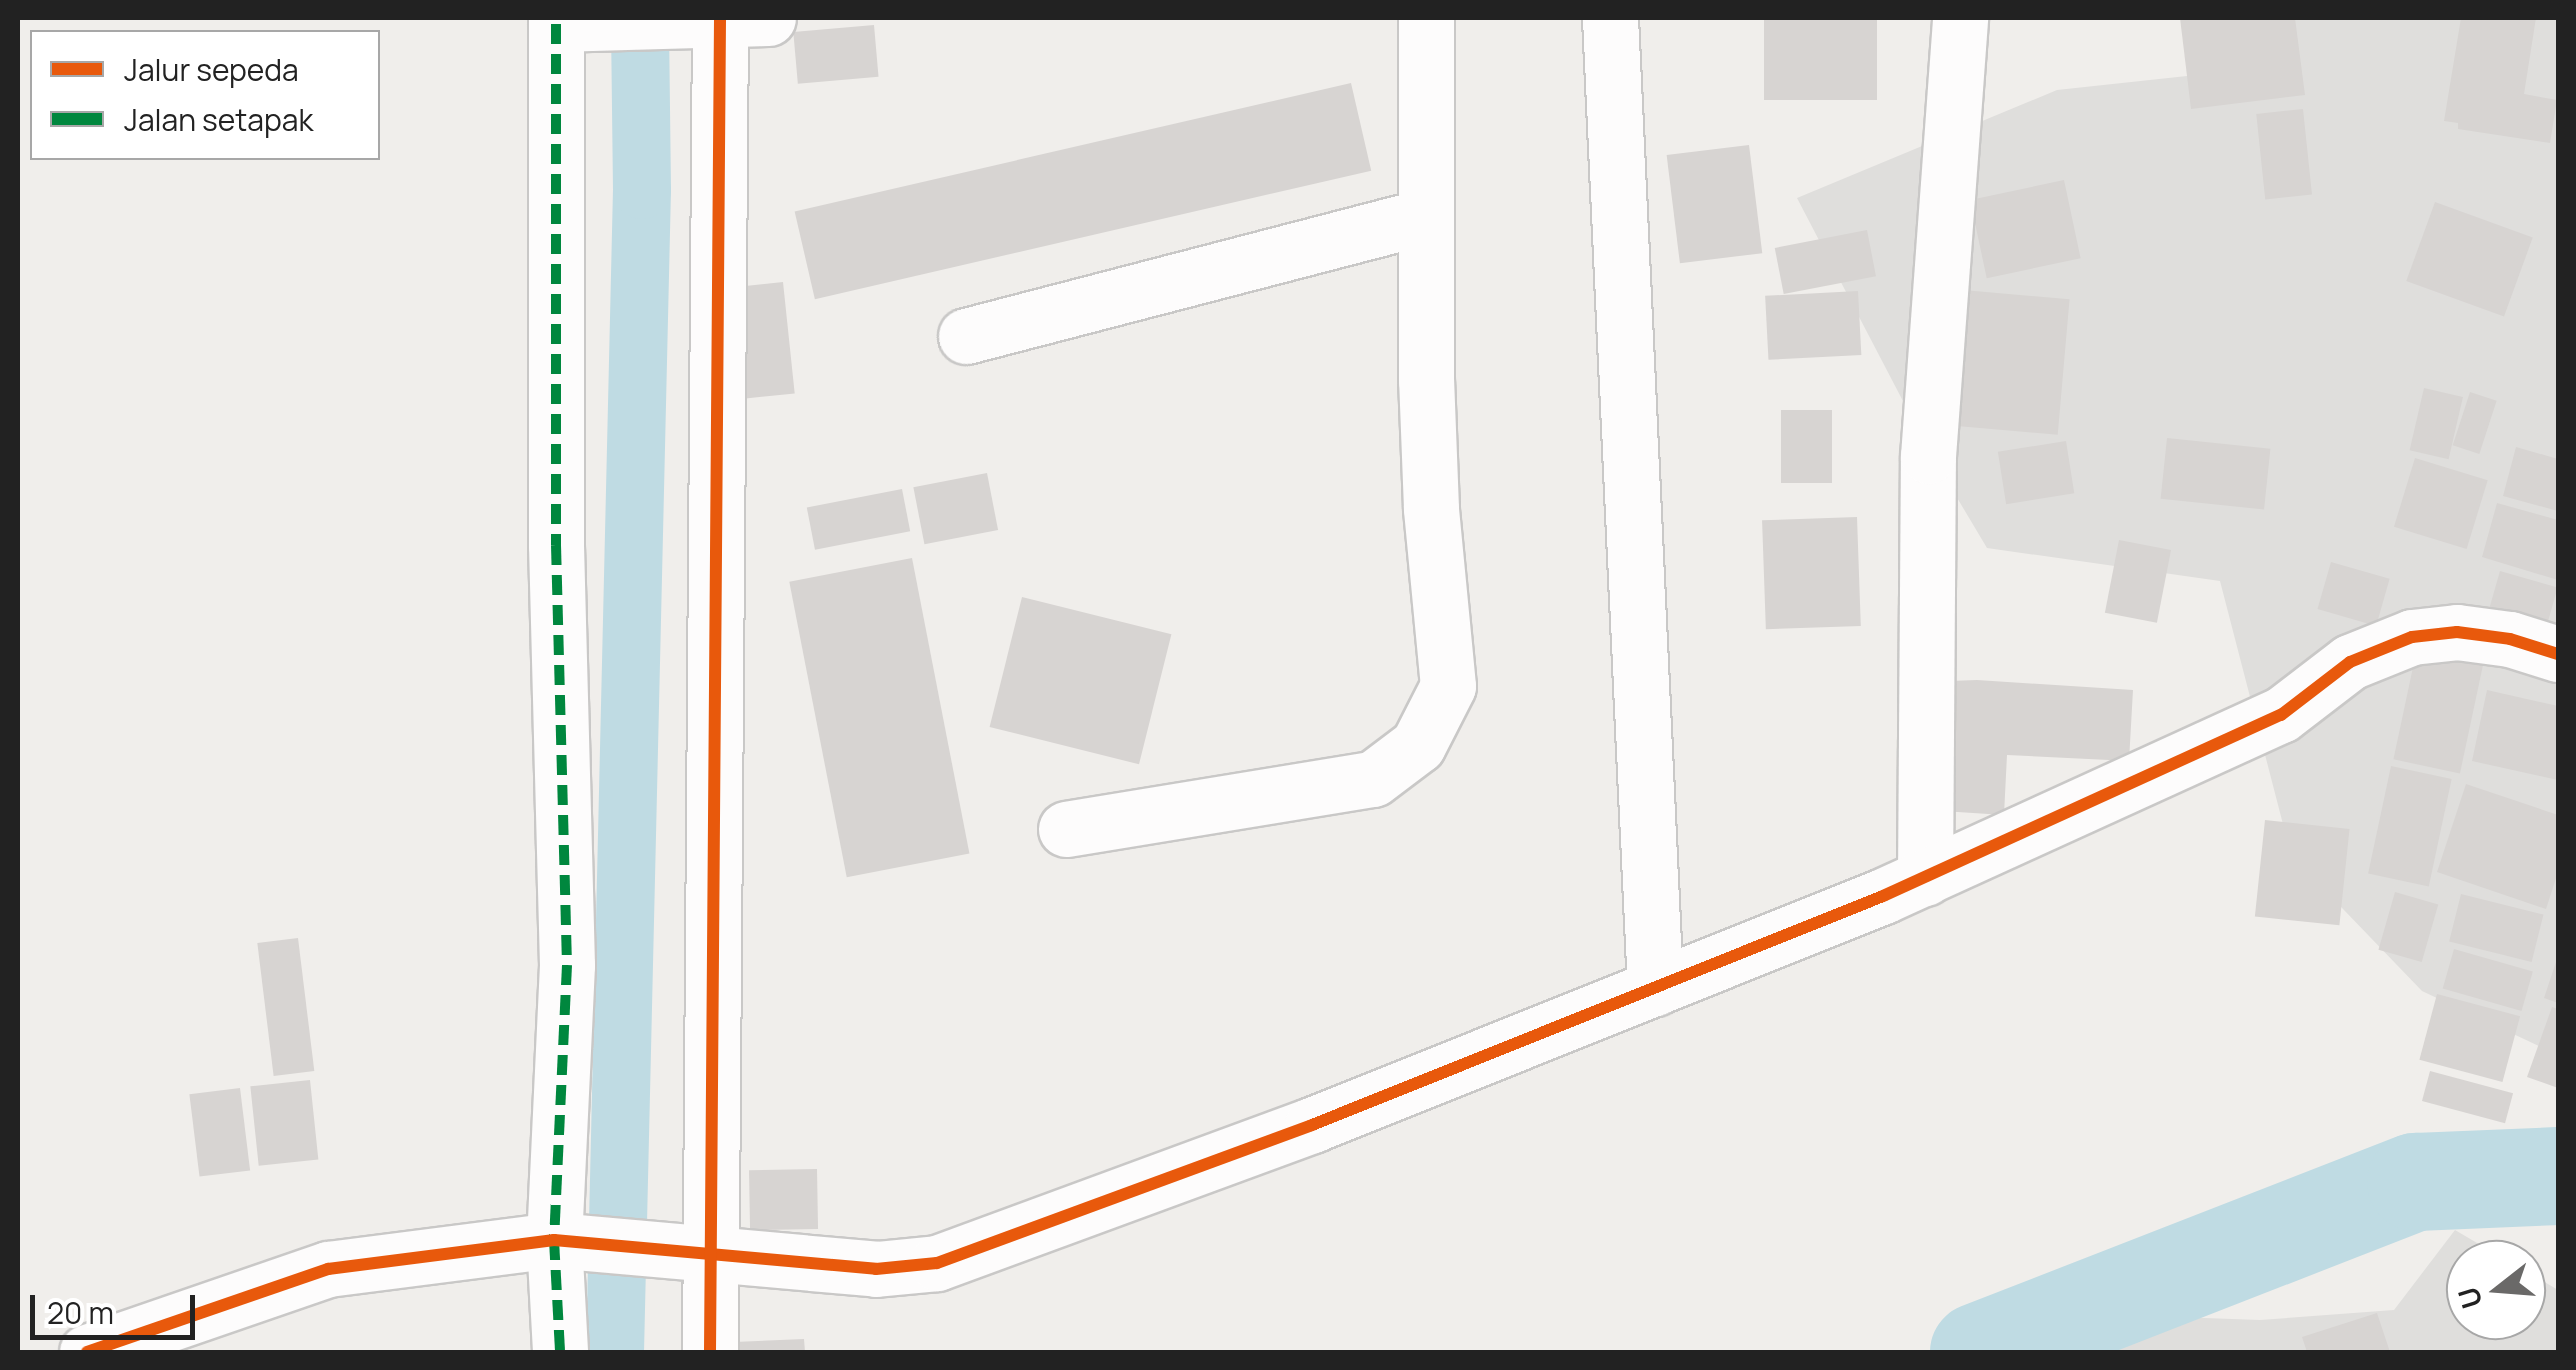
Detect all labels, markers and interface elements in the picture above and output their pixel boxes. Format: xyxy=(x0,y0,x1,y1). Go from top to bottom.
legend xyxy=(30,30,380,160)
text: Jalur sepeda xyxy=(124,49,299,90)
text: Jalan setapak xyxy=(124,99,313,140)
north arrow xyxy=(2446,1240,2546,1340)
scale bar xyxy=(35,1275,200,1337)
text: U xyxy=(2448,1283,2490,1313)
text: 20 m xyxy=(47,1292,114,1333)

